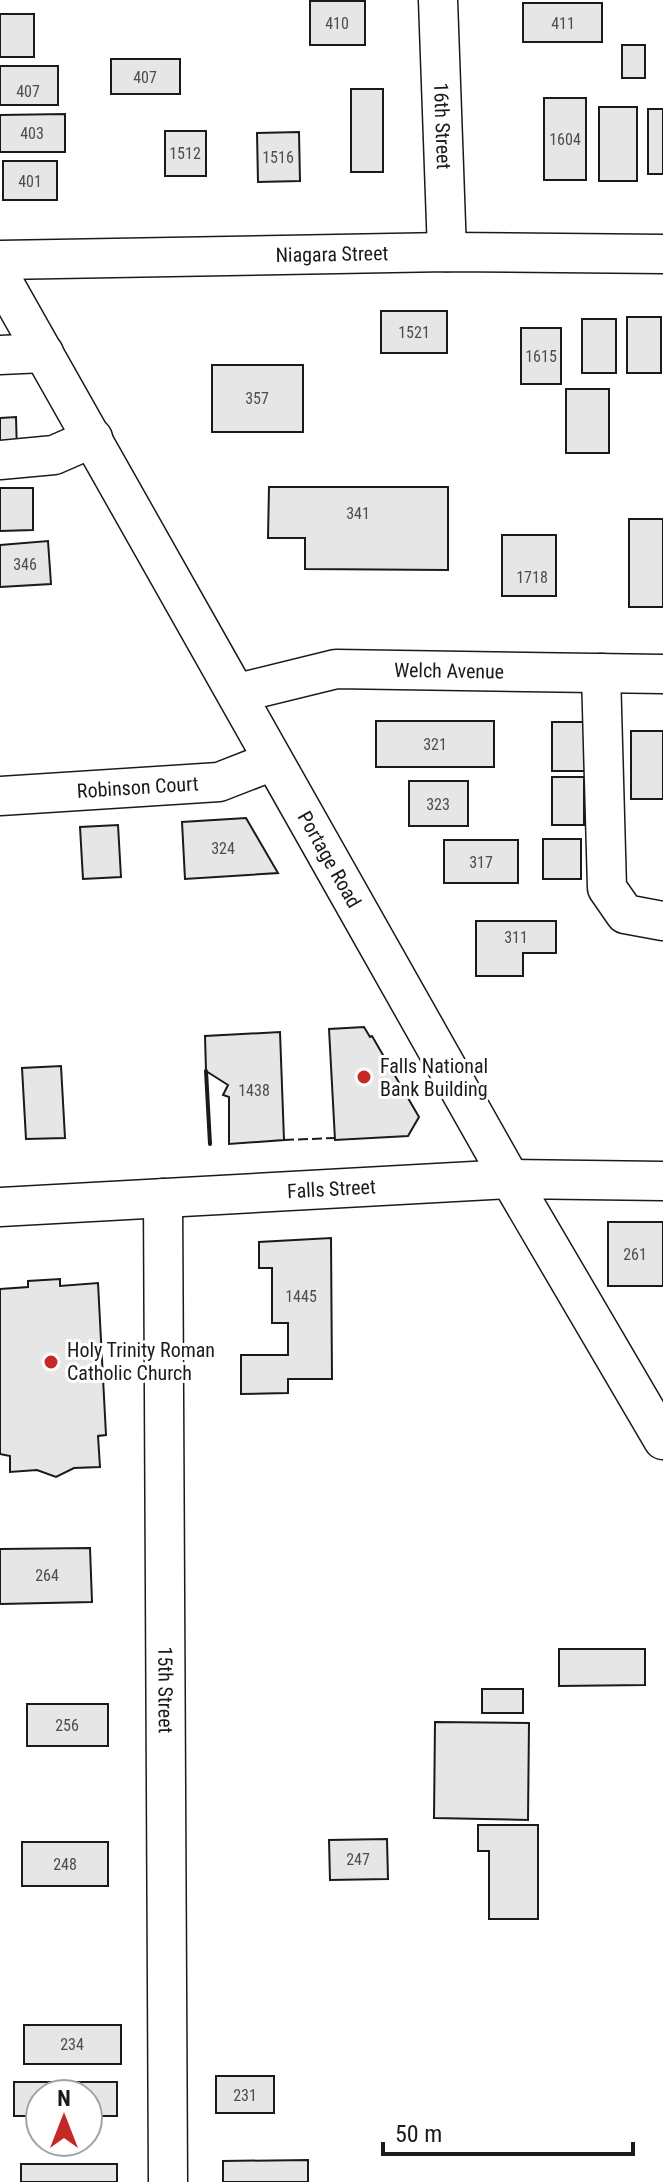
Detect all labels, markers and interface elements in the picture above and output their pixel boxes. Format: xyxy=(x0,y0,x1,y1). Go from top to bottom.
house number: 410 xyxy=(325,14,349,33)
house number: 411 xyxy=(551,14,575,33)
house number: 407 xyxy=(133,68,157,87)
house number: 407 xyxy=(16,82,40,101)
street label: 16th Street xyxy=(429,82,456,170)
house number: 403 xyxy=(20,124,44,143)
house number: 1604 xyxy=(549,130,581,149)
house number: 1512 xyxy=(169,144,201,163)
house number: 1516 xyxy=(262,148,294,167)
house number: 401 xyxy=(18,172,42,191)
street label: Niagara Street xyxy=(275,241,389,267)
house number: 1521 xyxy=(398,323,430,342)
house number: 1615 xyxy=(525,347,557,366)
house number: 357 xyxy=(245,389,269,408)
house number: 341 xyxy=(346,504,370,523)
house number: 346 xyxy=(13,555,37,574)
house number: 1718 xyxy=(516,568,548,587)
street label: Welch Avenue xyxy=(394,658,504,684)
house number: 321 xyxy=(423,735,447,754)
street label: Robinson Court xyxy=(76,771,199,803)
house number: 323 xyxy=(426,795,450,814)
street label: Portage Road xyxy=(293,807,366,912)
house number: 324 xyxy=(211,839,235,858)
house number: 317 xyxy=(469,853,493,872)
house number: 311 xyxy=(504,928,528,947)
place label: Falls National Bank Building xyxy=(380,1054,488,1101)
marker: Falls National Bank Building xyxy=(355,1068,373,1086)
house number: 1438 xyxy=(238,1081,270,1100)
street label: Falls Street xyxy=(287,1174,377,1203)
house number: 261 xyxy=(623,1245,647,1264)
house number: 1445 xyxy=(285,1287,317,1306)
place label: Holy Trinity Roman Catholic Church xyxy=(67,1338,215,1385)
marker: Holy Trinity Roman Catholic Church xyxy=(42,1353,60,1371)
house number: 264 xyxy=(35,1566,59,1585)
street label: 15th Street xyxy=(153,1647,178,1734)
house number: 256 xyxy=(55,1716,79,1735)
house number: 247 xyxy=(346,1850,370,1869)
house number: 248 xyxy=(53,1855,77,1874)
house number: 234 xyxy=(60,2035,84,2054)
north arrow xyxy=(24,2078,104,2158)
text: N xyxy=(57,2086,71,2111)
house number: 231 xyxy=(233,2086,257,2105)
scale bar xyxy=(383,2106,633,2156)
text: 50 m xyxy=(395,2120,442,2148)

